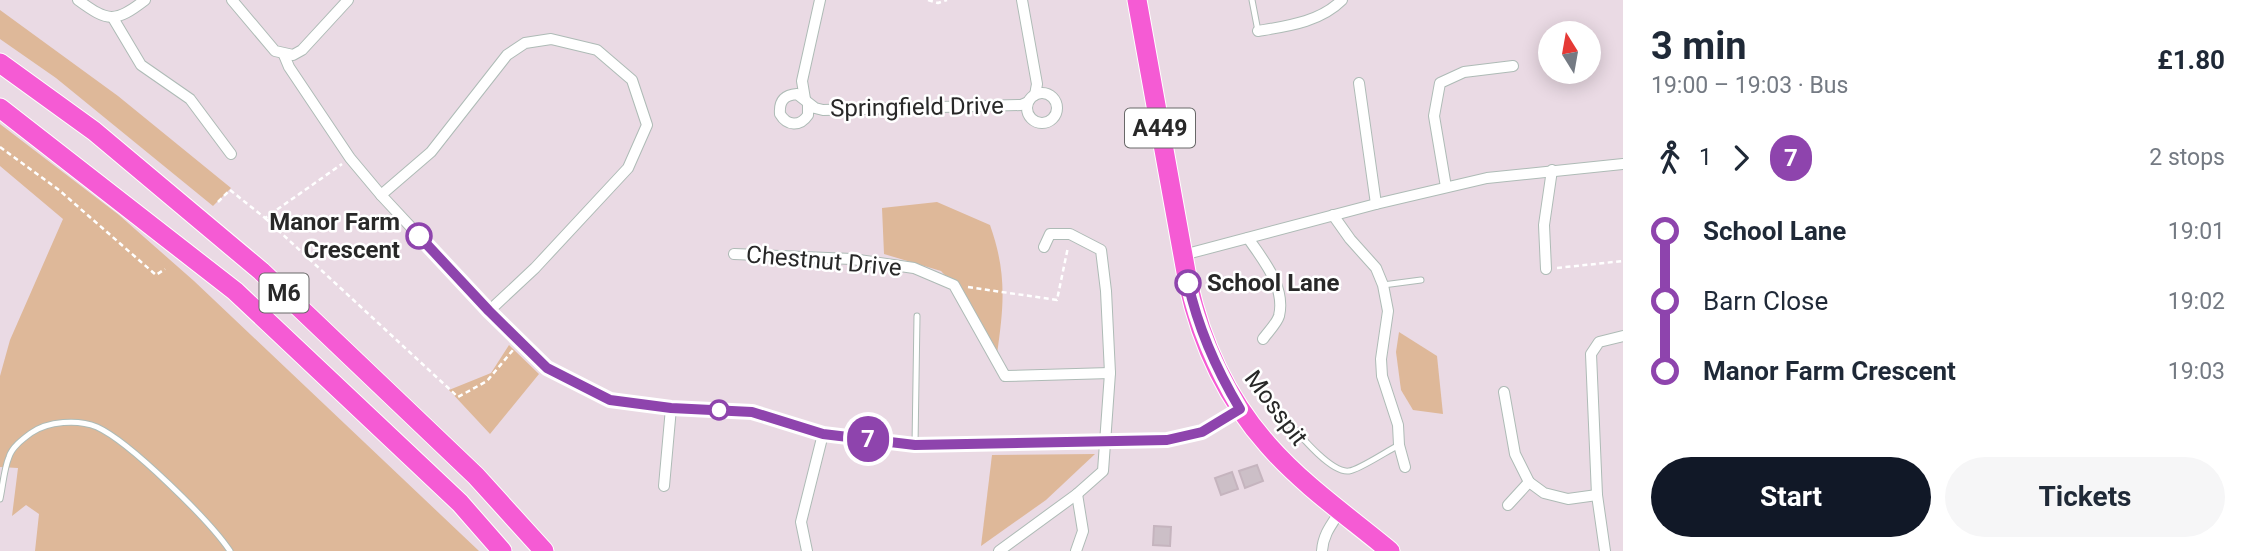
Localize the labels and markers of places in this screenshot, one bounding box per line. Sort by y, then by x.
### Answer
place label: Manor Farm Crescent [269,208,400,264]
marker: Manor Farm Crescent [406,223,432,249]
place label: School Lane [1207,269,1339,297]
marker: School Lane [1175,270,1201,296]
unlabelled marker [709,400,729,420]

